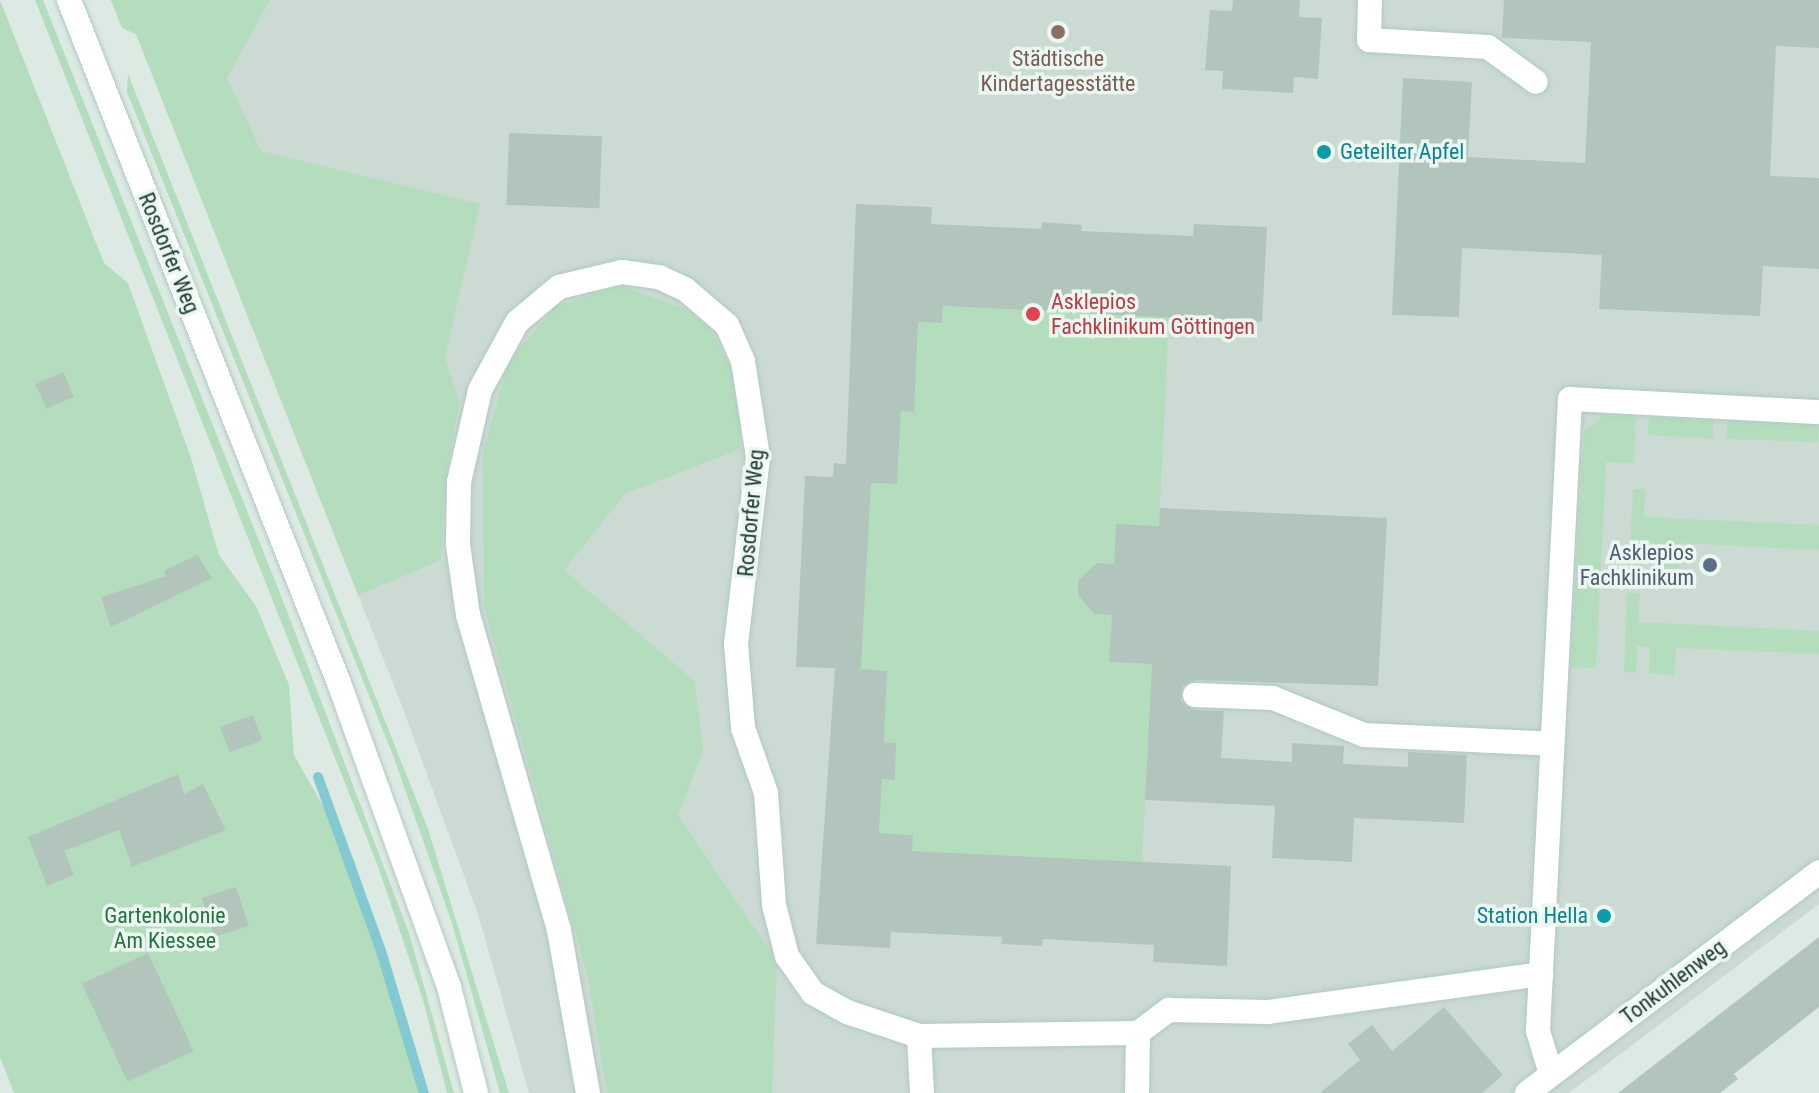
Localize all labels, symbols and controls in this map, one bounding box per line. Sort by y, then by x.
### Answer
marker: Städtische Kindertagesstätte [1049,23,1067,41]
place label: Städtische Kindertagesstätte [981,45,1135,96]
place label: Geteilter Apfel [1340,139,1464,165]
marker: Geteilter Apfel [1315,143,1333,161]
street label: Rosdorfer Weg [133,189,205,317]
place label: Asklepios Fachklinikum Göttingen [1051,288,1255,340]
marker: Asklepios Fachklinikum Göttingen [1022,303,1044,325]
street label: Rosdorfer Weg [732,448,770,578]
place label: Asklepios Fachklinikum [1580,539,1694,590]
marker: Asklepios Fachklinikum [1701,556,1719,574]
park label: Gartenkolonie Am Kiessee [104,902,226,954]
place label: Station Hella [1477,903,1588,929]
marker: Station Hella [1595,907,1613,925]
street label: Tonkuhlenweg [1615,934,1731,1030]

